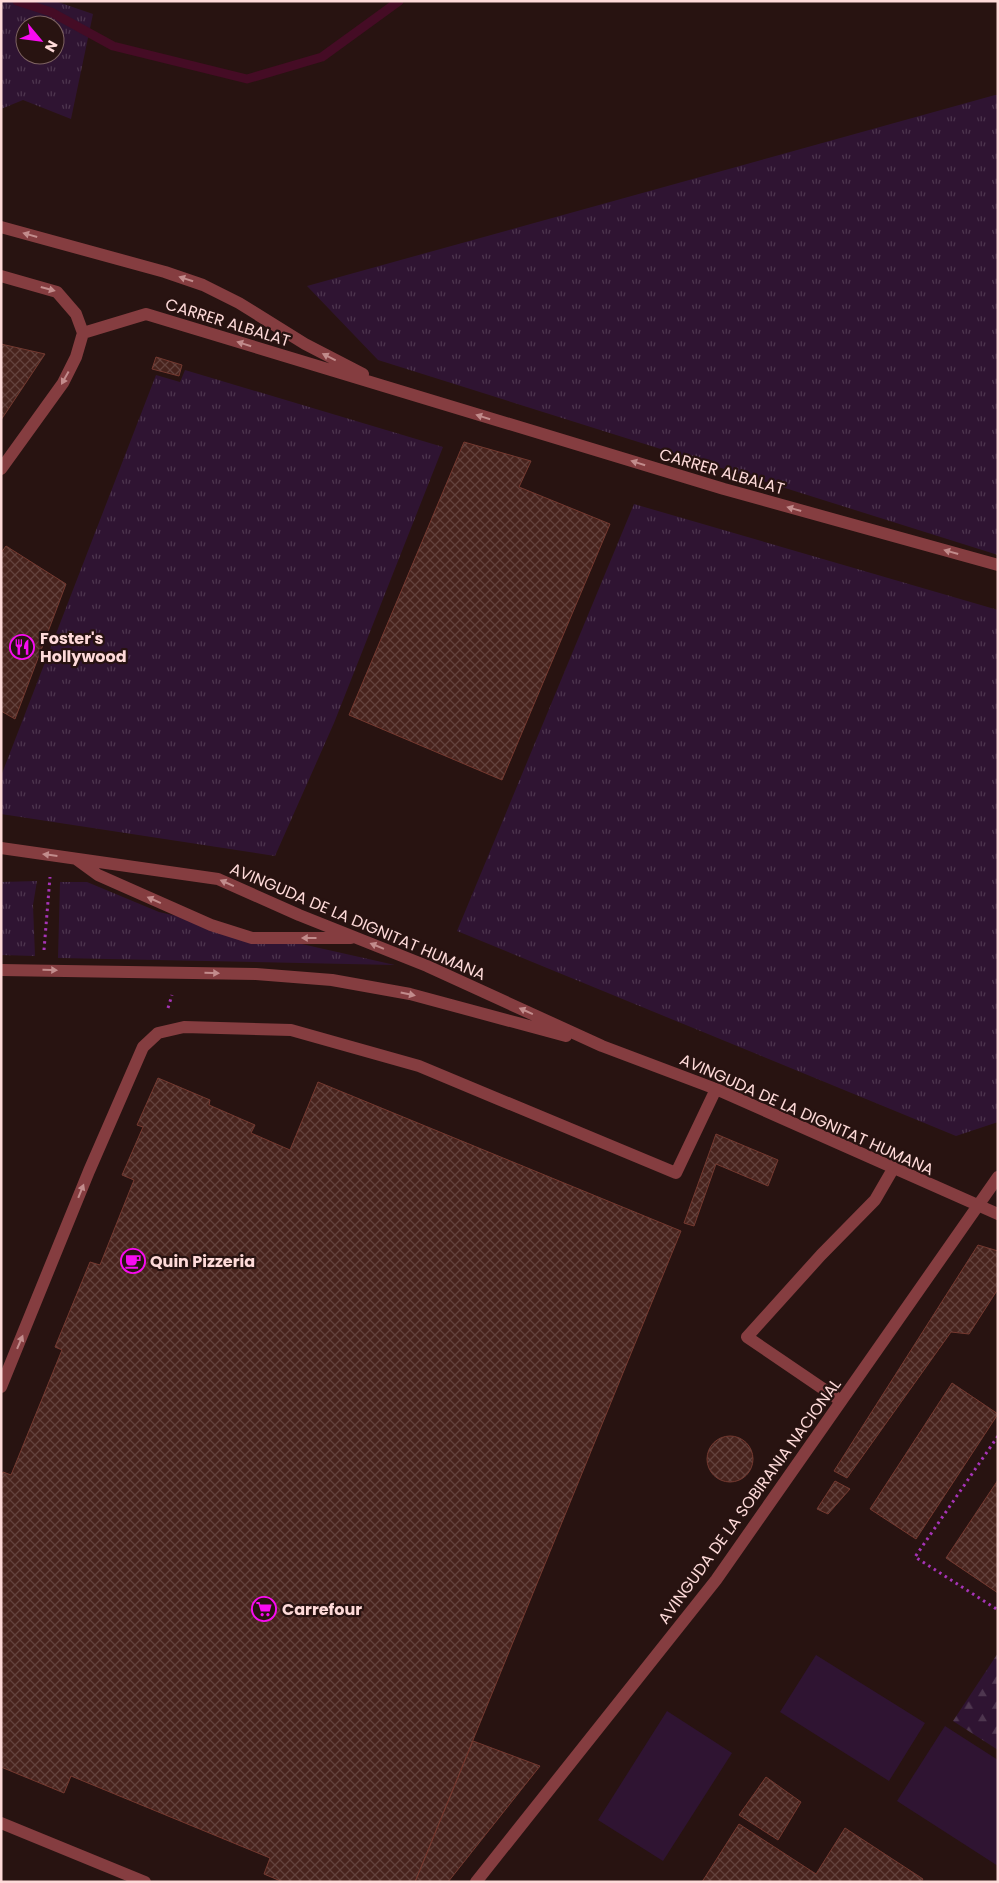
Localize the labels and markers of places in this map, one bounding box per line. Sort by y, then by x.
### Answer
place label: Foster's Hollywood [40,627,127,668]
restaurant icon: Foster's Hollywood [9,634,35,660]
cafe icon: Quin Pizzeria [120,1248,146,1274]
place label: Quin Pizzeria [150,1250,255,1273]
supermarket icon: Carrefour [251,1596,277,1622]
place label: Carrefour [282,1598,362,1621]

